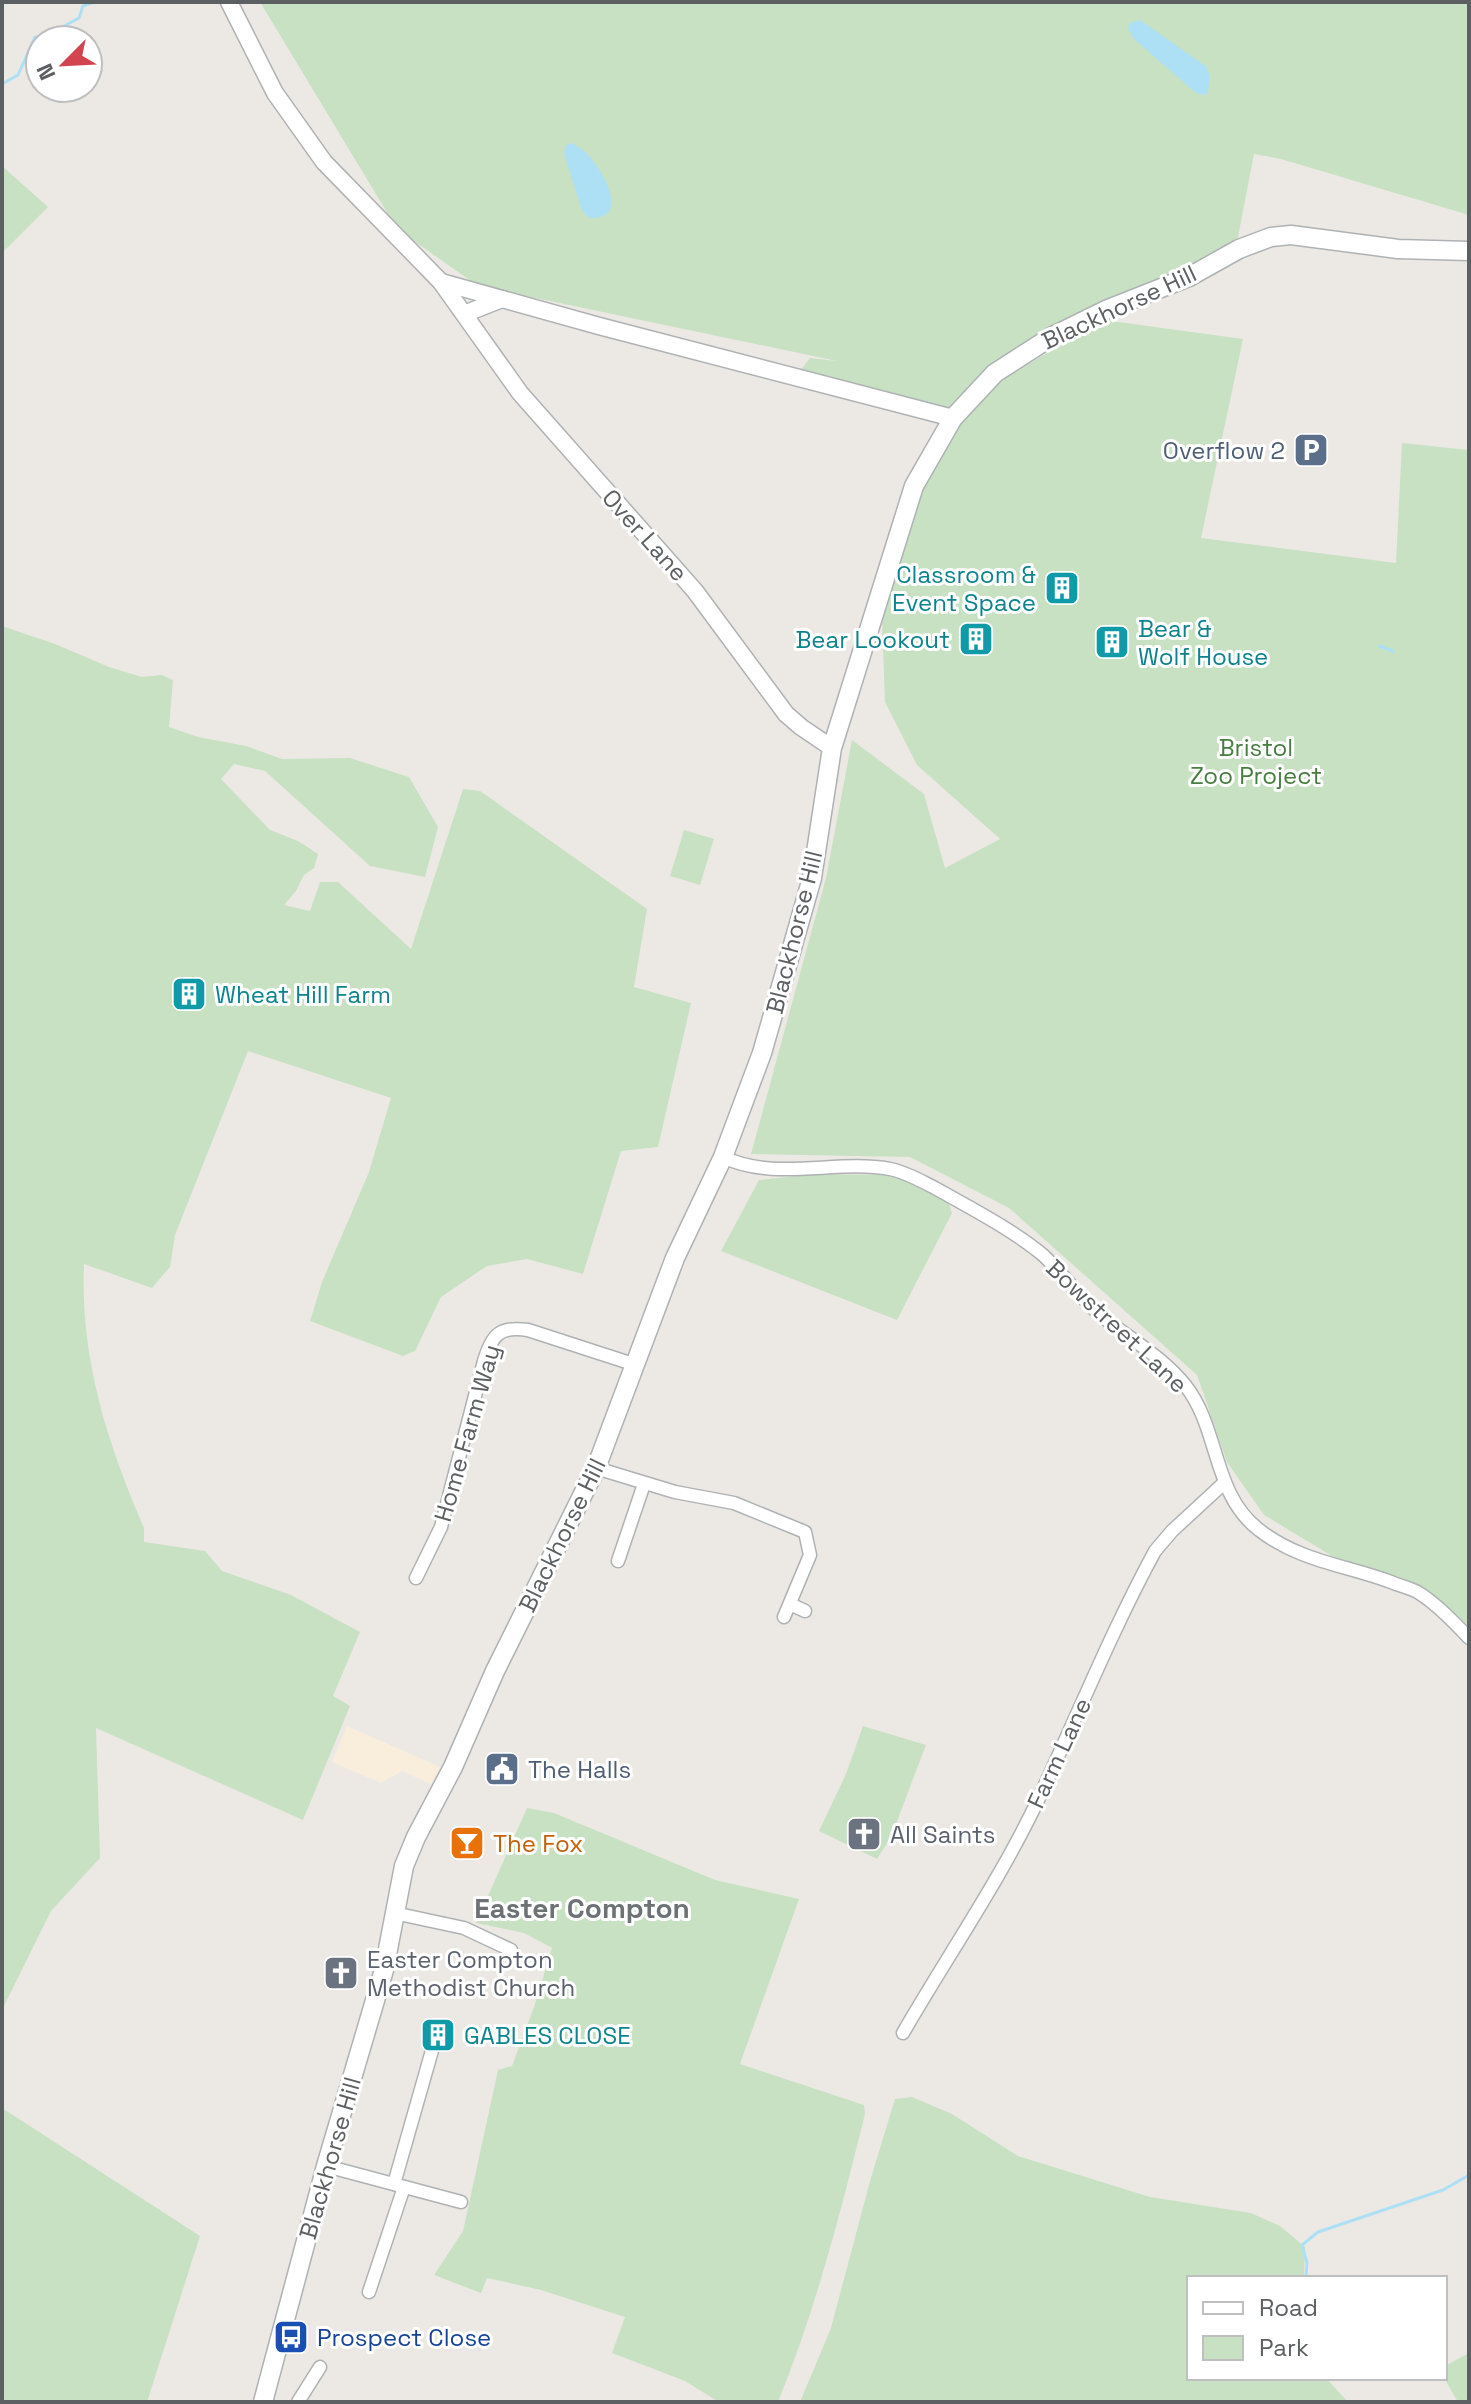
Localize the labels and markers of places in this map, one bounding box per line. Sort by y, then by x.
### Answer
parking icon: Overflow 2 [1292,431,1330,469]
place label: Overflow 2 [1163,435,1285,466]
place label: Classroom & Event Space [892,559,1036,618]
building icon: Classroom & Event Space [1043,569,1081,607]
place label: Bear & Wolf House [1138,613,1268,672]
building icon: Bear Lookout [957,620,995,658]
building icon: Bear & Wolf House [1093,623,1131,661]
place label: Bear Lookout [795,624,950,655]
building icon: Wheat Hill Farm [170,975,208,1013]
place label: Wheat Hill Farm [215,979,391,1010]
public building icon: The Halls [483,1750,521,1788]
place label: The Halls [528,1754,631,1785]
church icon: All Saints [845,1815,883,1853]
place label: All Saints [890,1819,996,1850]
bar icon: The Fox [448,1824,486,1862]
place label: The Fox [493,1828,583,1859]
place label: Easter Compton Methodist Church [367,1944,575,2003]
church icon: Easter Compton Methodist Church [322,1954,360,1992]
building icon: GABLES CLOSE [419,2016,457,2054]
place label: GABLES CLOSE [464,2020,631,2051]
bus stop icon: Prospect Close [272,2318,310,2356]
place label: Prospect Close [317,2322,491,2353]

